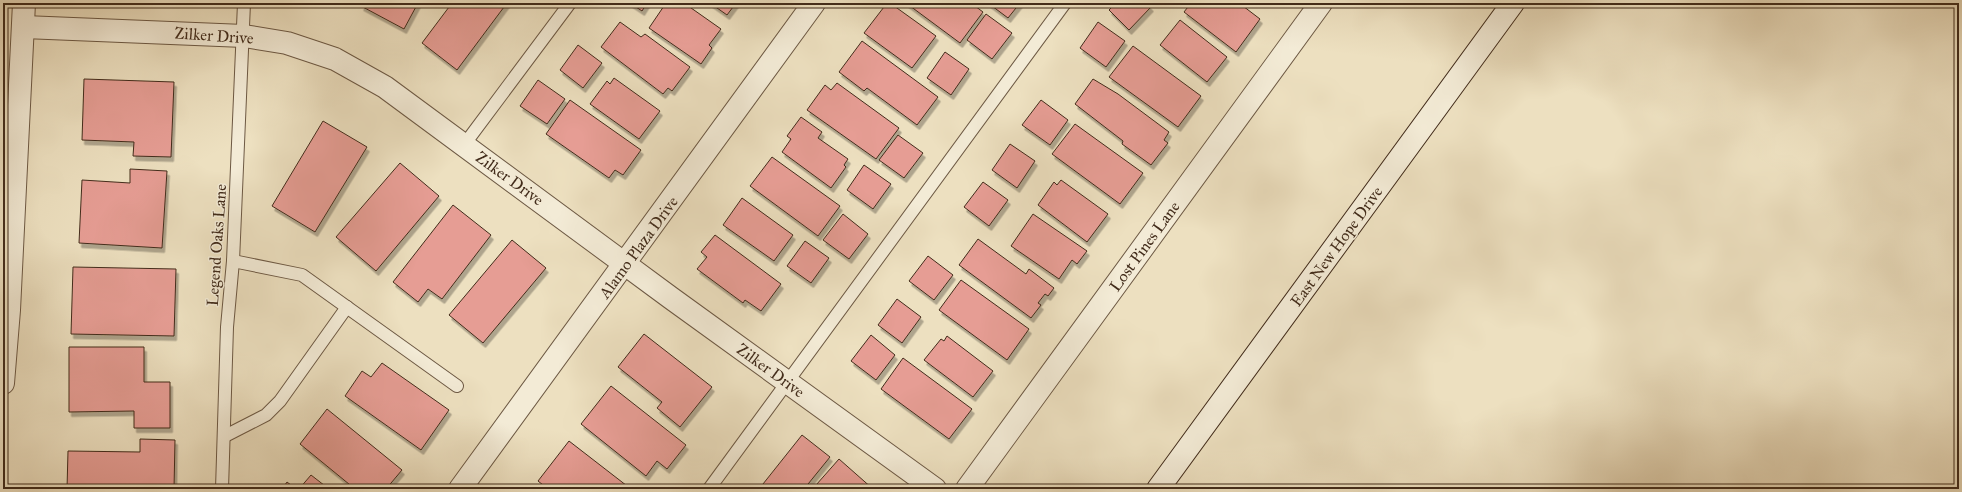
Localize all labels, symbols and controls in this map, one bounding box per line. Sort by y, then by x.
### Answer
street label: Zilker Drive [174,23,254,48]
street label: Zilker Drive [472,147,548,210]
street label: East New Hope Drive [1286,182,1387,310]
street label: Legend Oaks Lane [203,183,231,307]
street label: Alamo Plaza Drive [594,192,682,303]
street label: Lost Pines Lane [1105,197,1184,295]
street label: Zilker Drive [733,339,809,402]

